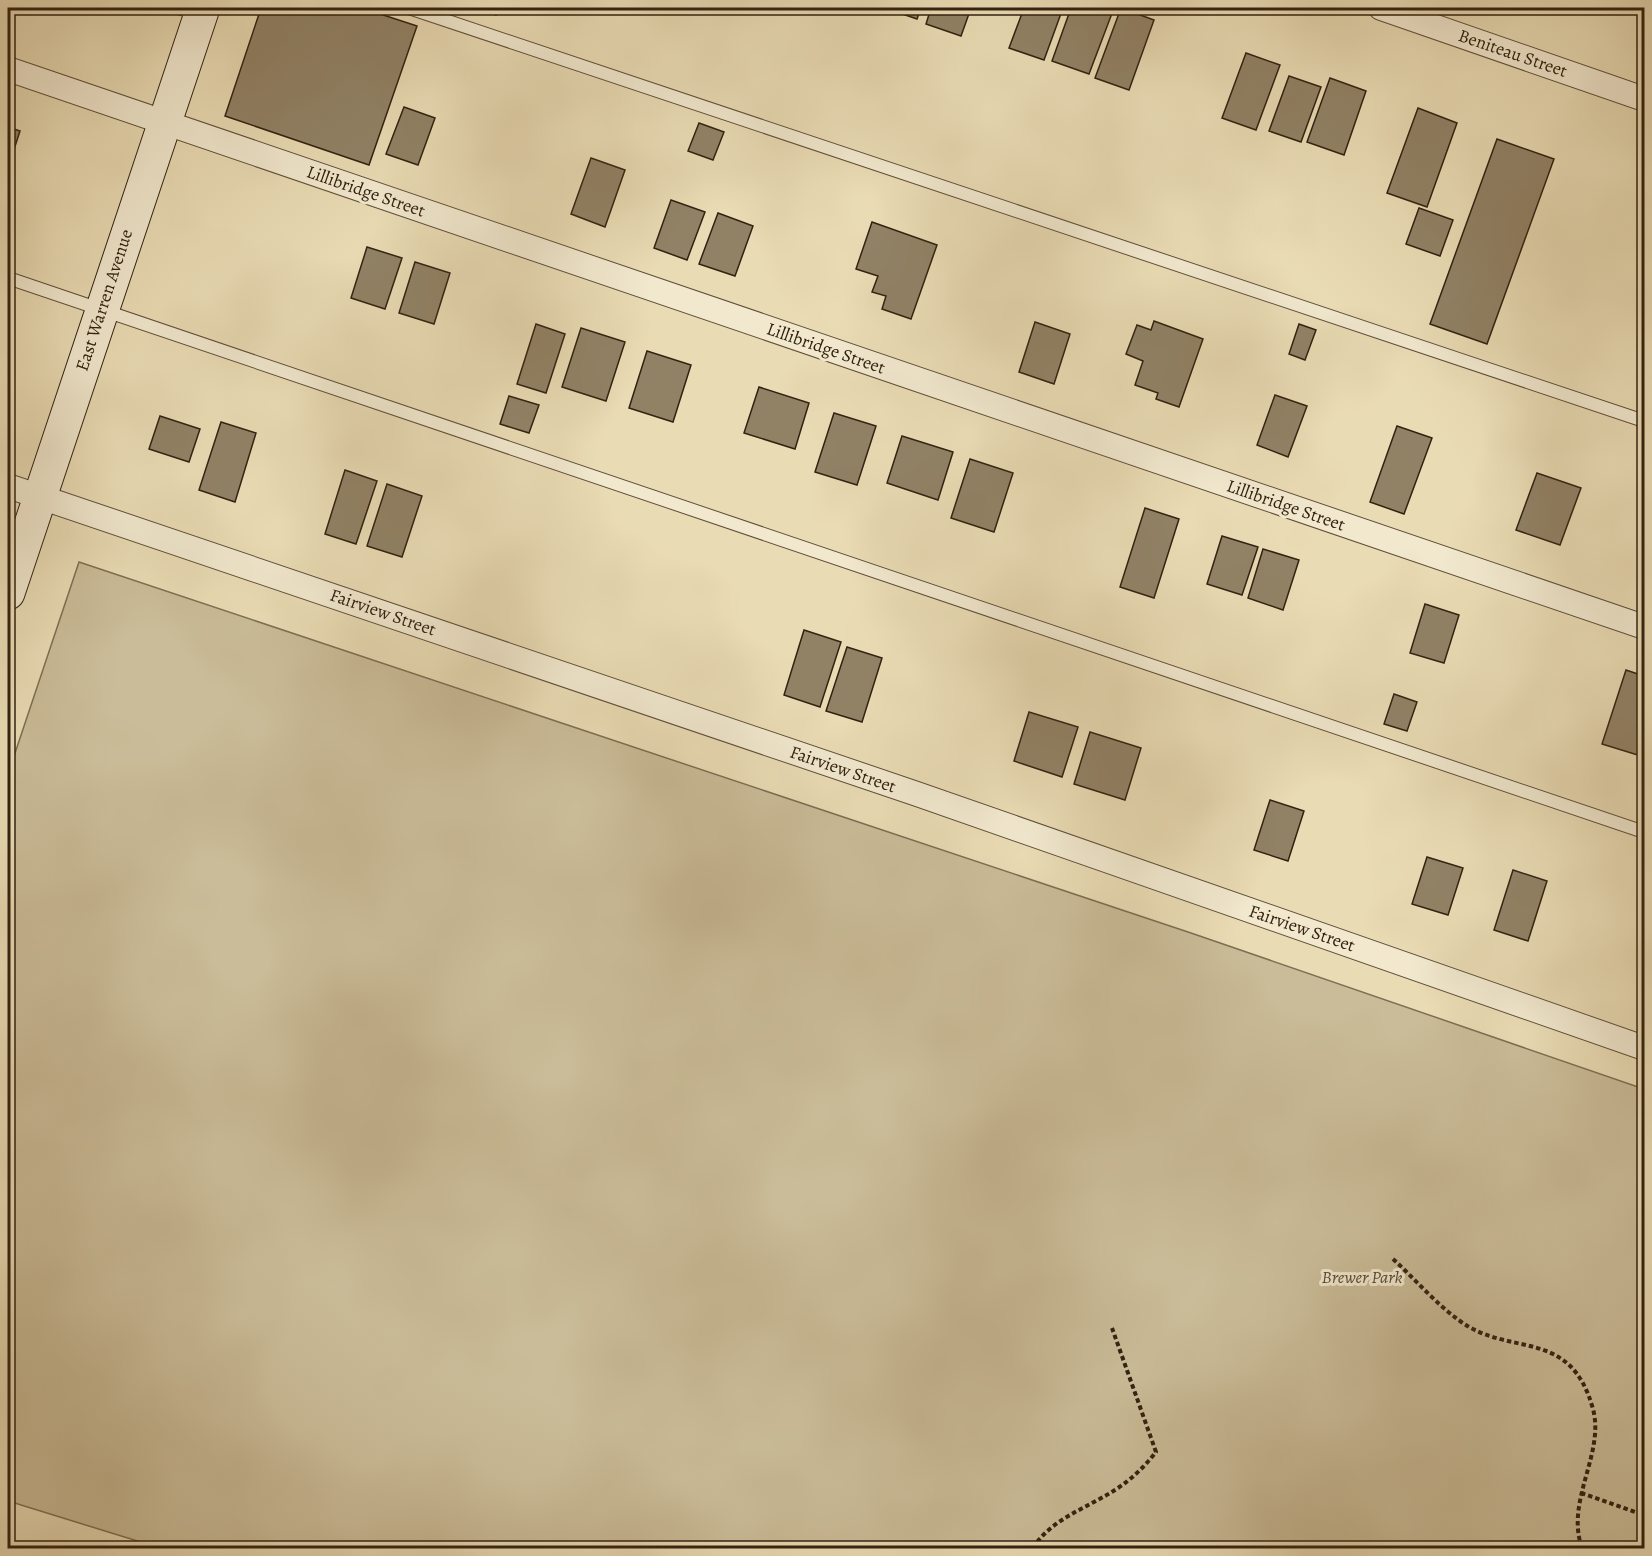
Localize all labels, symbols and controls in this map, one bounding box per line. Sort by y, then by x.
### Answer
street label: Beniteau Street [1455,23,1571,83]
street label: Lillibridge Street [304,160,428,223]
street label: East Warren Avenue [70,226,138,374]
street label: Lillibridge Street [764,317,888,380]
street label: Lillibridge Street [1224,474,1348,537]
street label: Fairview Street [327,583,439,641]
street label: Fairview Street [787,740,899,798]
street label: Fairview Street [1246,899,1358,957]
park label: Brewer Park [1322,1265,1402,1289]

